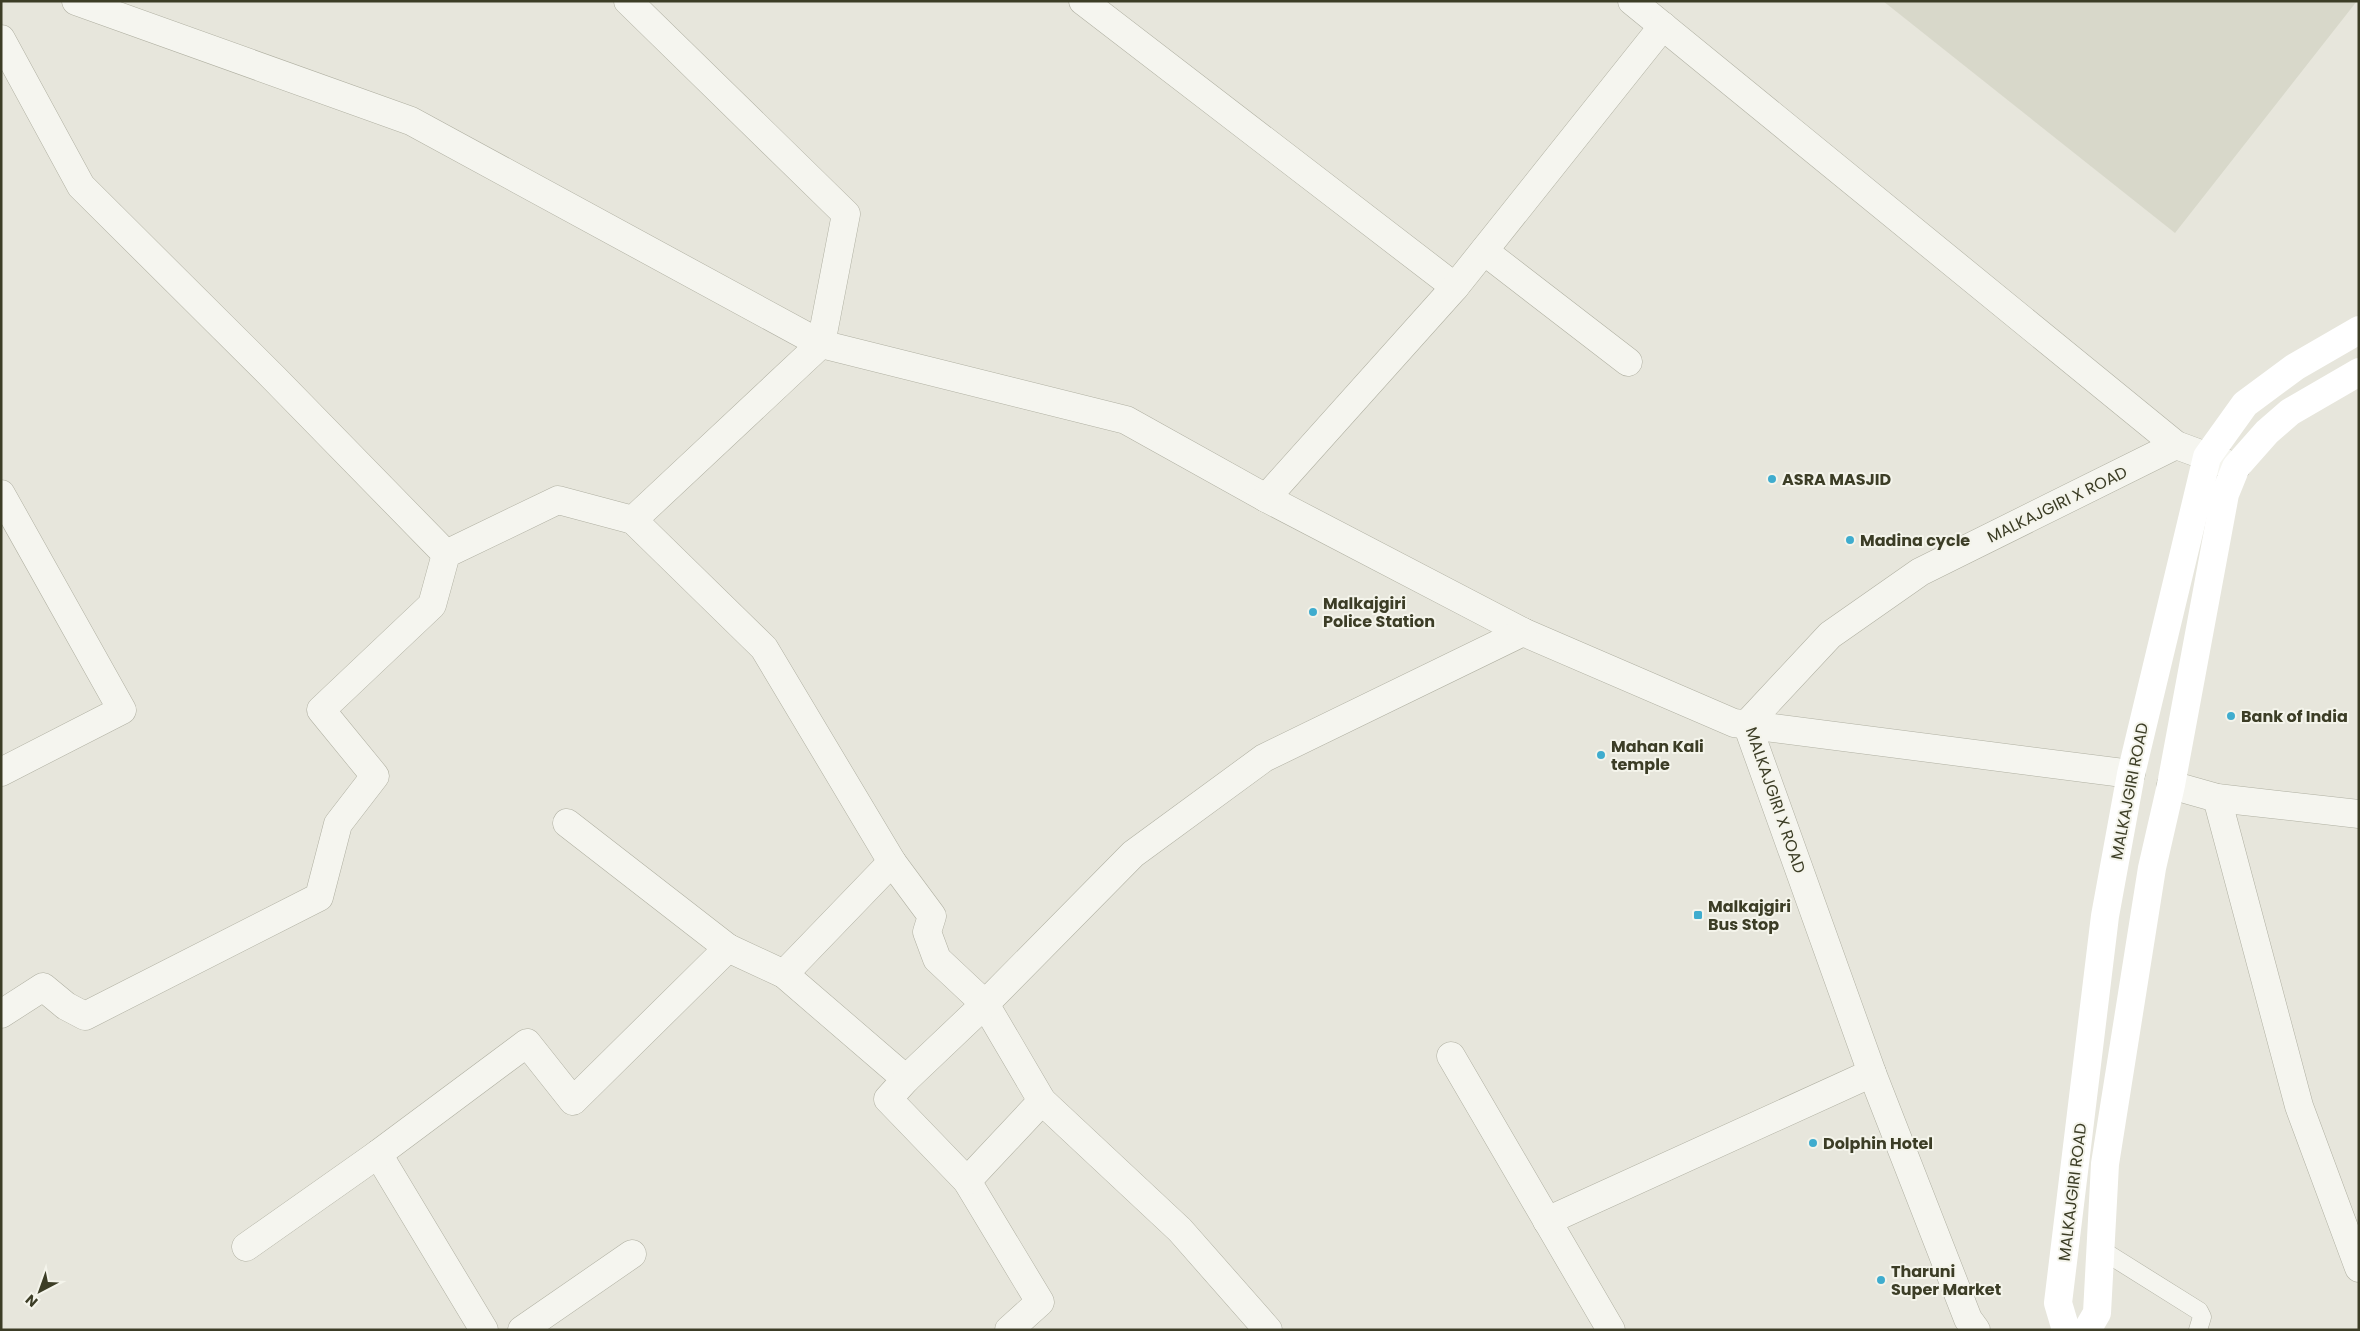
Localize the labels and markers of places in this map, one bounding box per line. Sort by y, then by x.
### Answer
place label: ASRA MASJID [1782,468,1892,491]
marker: ASRA MASJID [1766,473,1778,485]
place label: Madina cycle [1860,529,1970,552]
marker: Madina cycle [1844,534,1856,546]
place label: Malkajgiri Police Station [1323,592,1435,633]
marker: Malkajgiri Police Station [1307,606,1319,618]
place label: Bank of India [2241,705,2348,728]
marker: Bank of India [2225,710,2237,722]
place label: Mahan Kali temple [1611,735,1704,776]
marker: Mahan Kali temple [1595,749,1607,761]
place label: Malkajgiri Bus Stop [1708,895,1791,936]
marker: Malkajgiri Bus Stop [1692,909,1704,921]
place label: Dolphin Hotel [1823,1132,1933,1155]
marker: Dolphin Hotel [1807,1137,1819,1149]
place label: Tharuni Super Market [1891,1260,2001,1301]
marker: Tharuni Super Market [1875,1274,1887,1286]

